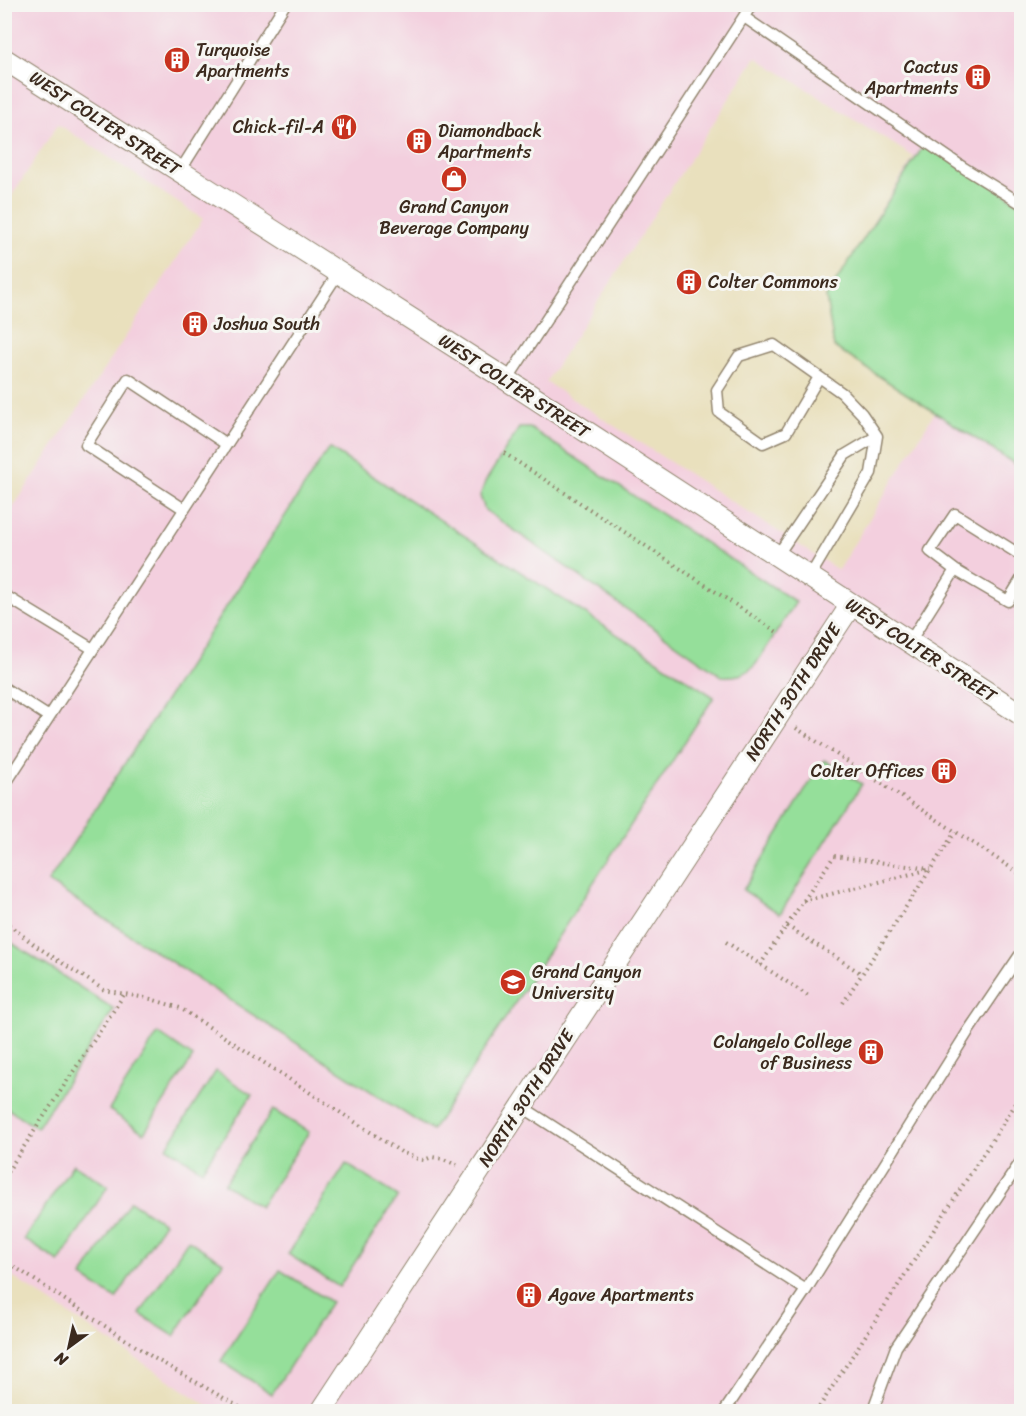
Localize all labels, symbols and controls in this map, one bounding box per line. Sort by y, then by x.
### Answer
place label: Turquoise Apartments [195,34,290,87]
building icon: Turquoise Apartments [162,45,192,75]
place label: Cactus Apartments [864,51,959,104]
street label: WEST COLTER STREET [23,62,188,185]
building icon: Cactus Apartments [963,62,993,92]
place label: Chick-fil-A [233,111,324,143]
restaurant icon: Chick-fil-A [329,112,359,142]
place label: Diamondback Apartments [437,115,542,168]
building icon: Diamondback Apartments [404,126,434,156]
shop icon: Grand Canyon Beverage Company [439,164,469,194]
place label: Grand Canyon Beverage Company [379,191,529,244]
place label: Colter Commons [708,266,838,298]
building icon: Colter Commons [674,267,704,297]
place label: Joshua South [213,308,320,340]
building icon: Joshua South [180,309,210,339]
street label: WEST COLTER STREET [432,325,597,448]
street label: WEST COLTER STREET [839,589,1004,712]
street label: NORTH 30TH DRIVE [736,616,850,767]
place label: Colter Offices [811,755,925,787]
building icon: Colter Offices [929,756,959,786]
place label: Grand Canyon University [532,956,642,1009]
school or university icon: Grand Canyon University [498,967,528,997]
street label: NORTH 30TH DRIVE [469,1022,583,1173]
place label: Colangelo College of Business [713,1026,853,1079]
building icon: Colangelo College of Business [856,1037,886,1067]
place label: Agave Apartments [547,1279,694,1311]
building icon: Agave Apartments [514,1280,544,1310]
north arrow [39,1317,99,1377]
text: N [48,1343,74,1375]

